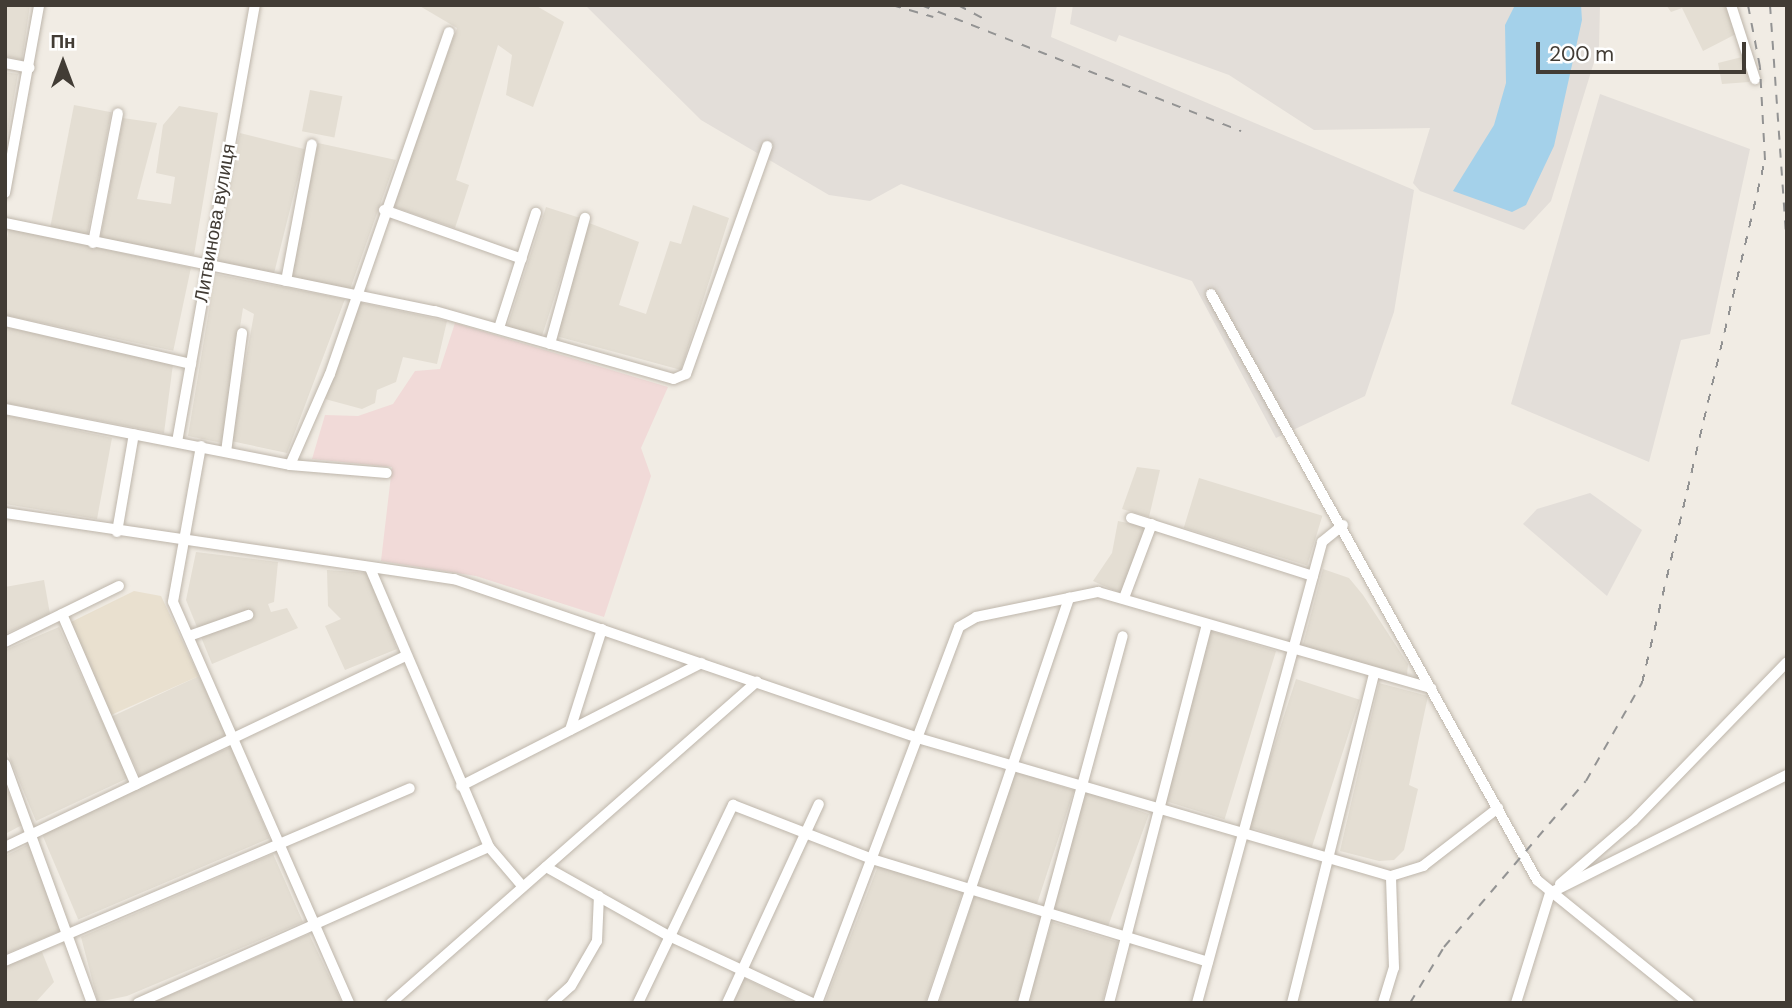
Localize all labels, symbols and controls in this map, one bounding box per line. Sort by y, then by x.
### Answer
north arrow [28,28,98,98]
scale bar [1540,28,1750,72]
text: Пн [50,29,76,54]
text: 200 m [1549,40,1614,68]
street label: Литвинова вулиця [190,142,240,304]

